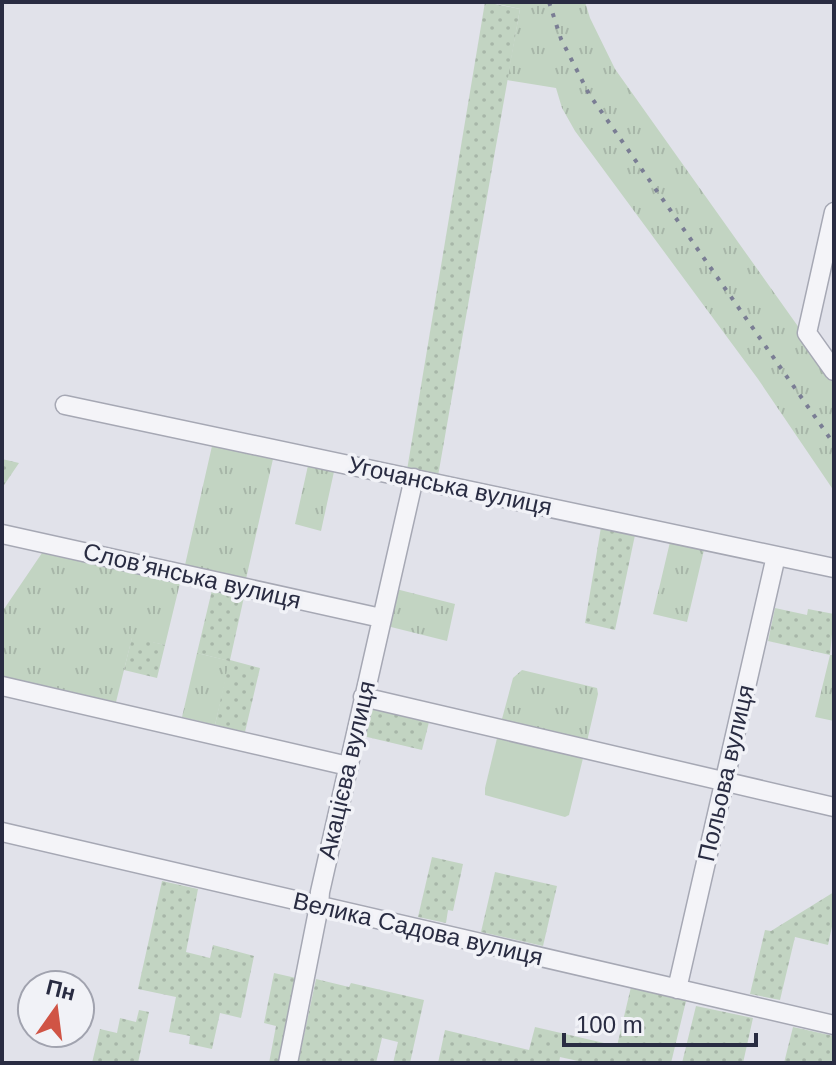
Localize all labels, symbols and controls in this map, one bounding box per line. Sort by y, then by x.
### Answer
street label: Угочанська вулиця [346,451,555,520]
street label: Словʼянська вулиця [81,537,304,614]
street label: Акацієва вулиця [313,678,380,862]
street label: Польова вулиця [692,682,759,864]
street label: Велика Садова вулиця [291,887,546,970]
north arrow [16,969,96,1049]
text: Пн [44,974,78,1006]
scale bar [564,997,756,1047]
text: 100 m [576,1011,643,1038]

